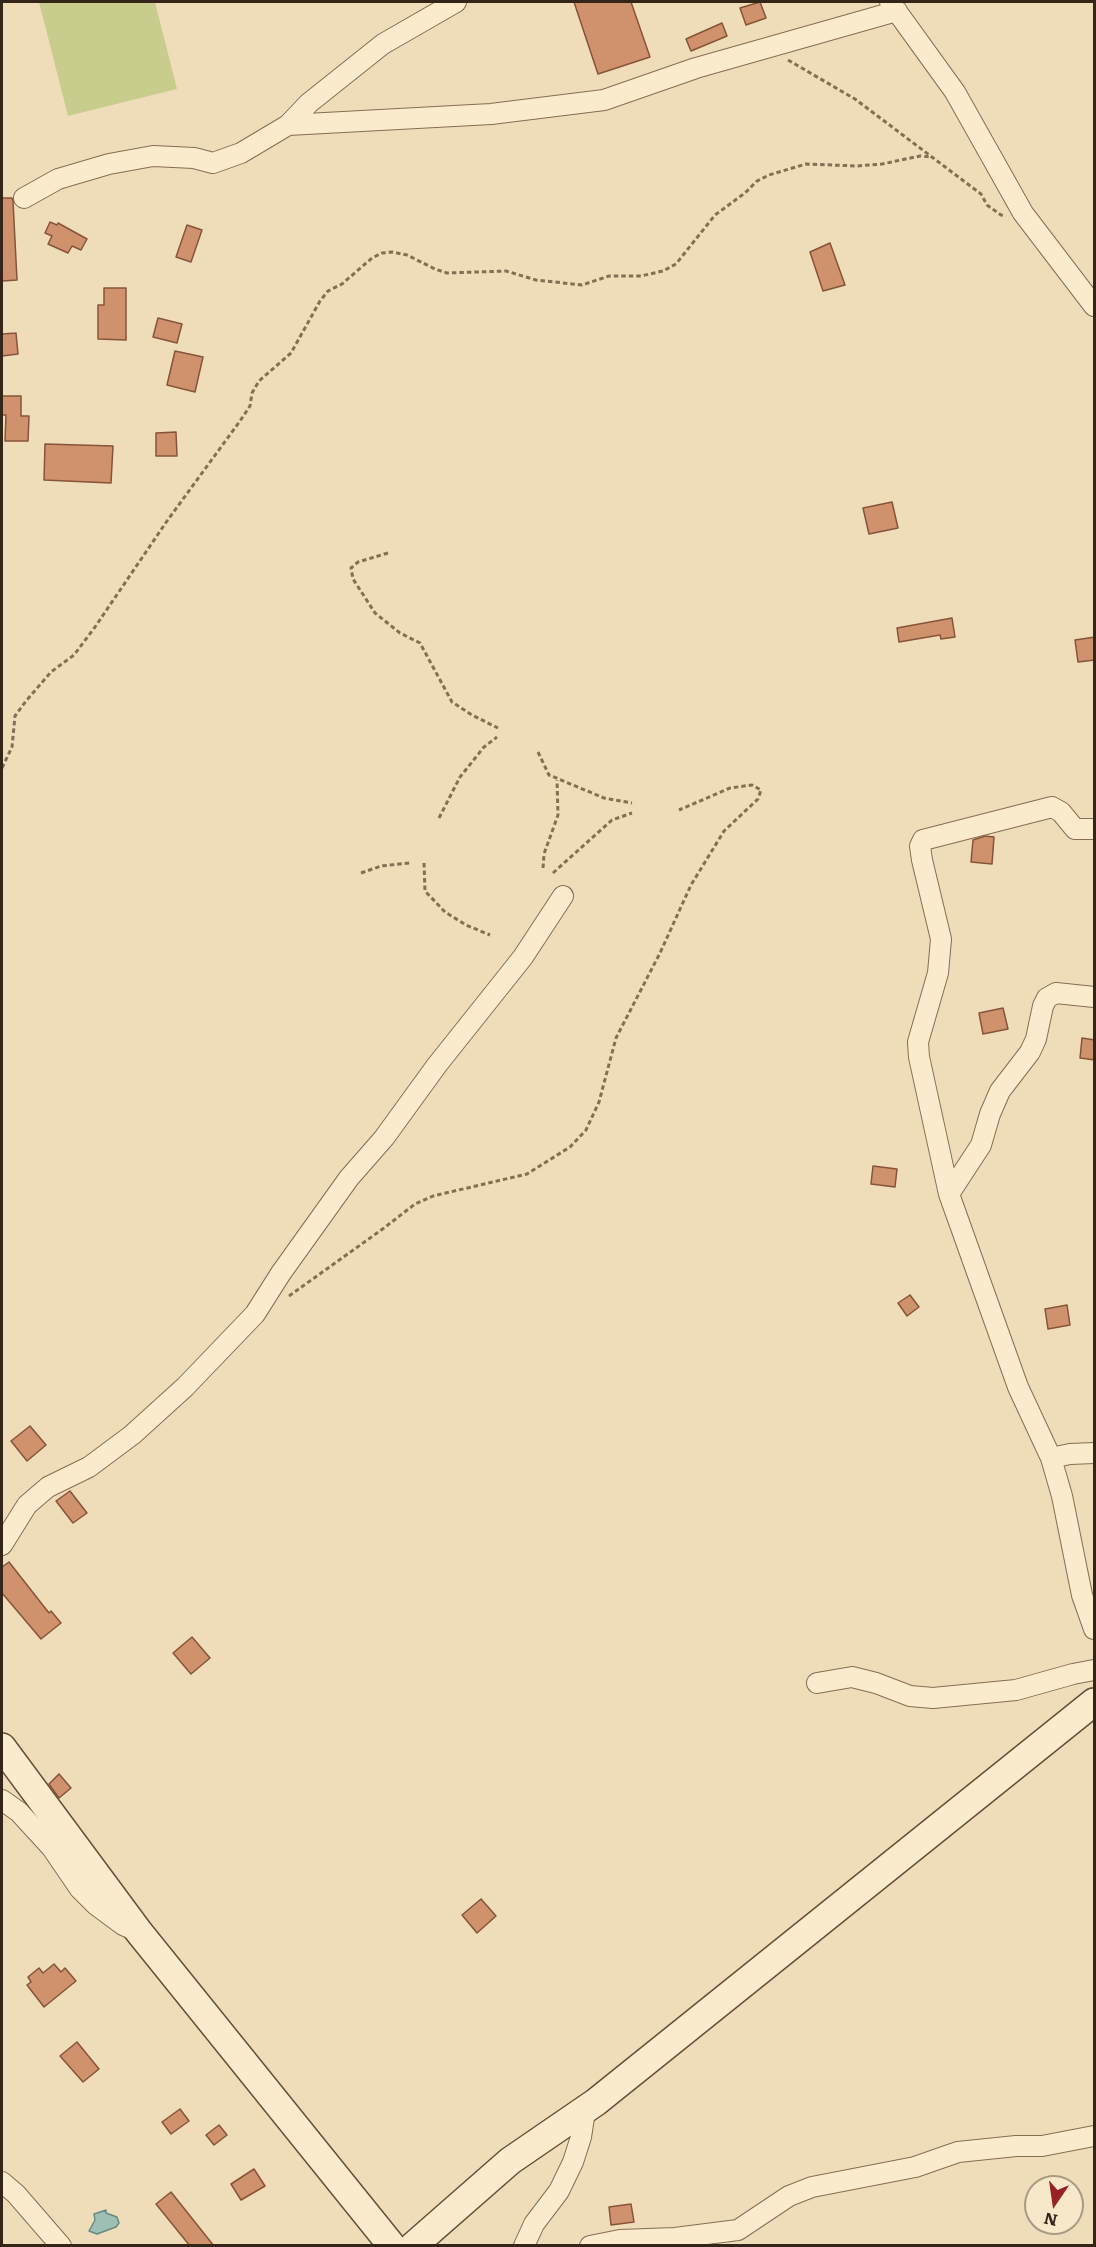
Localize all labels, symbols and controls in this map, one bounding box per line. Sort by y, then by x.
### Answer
north arrow [1024,2175,1084,2235]
text: N [1041,2207,1060,2234]

